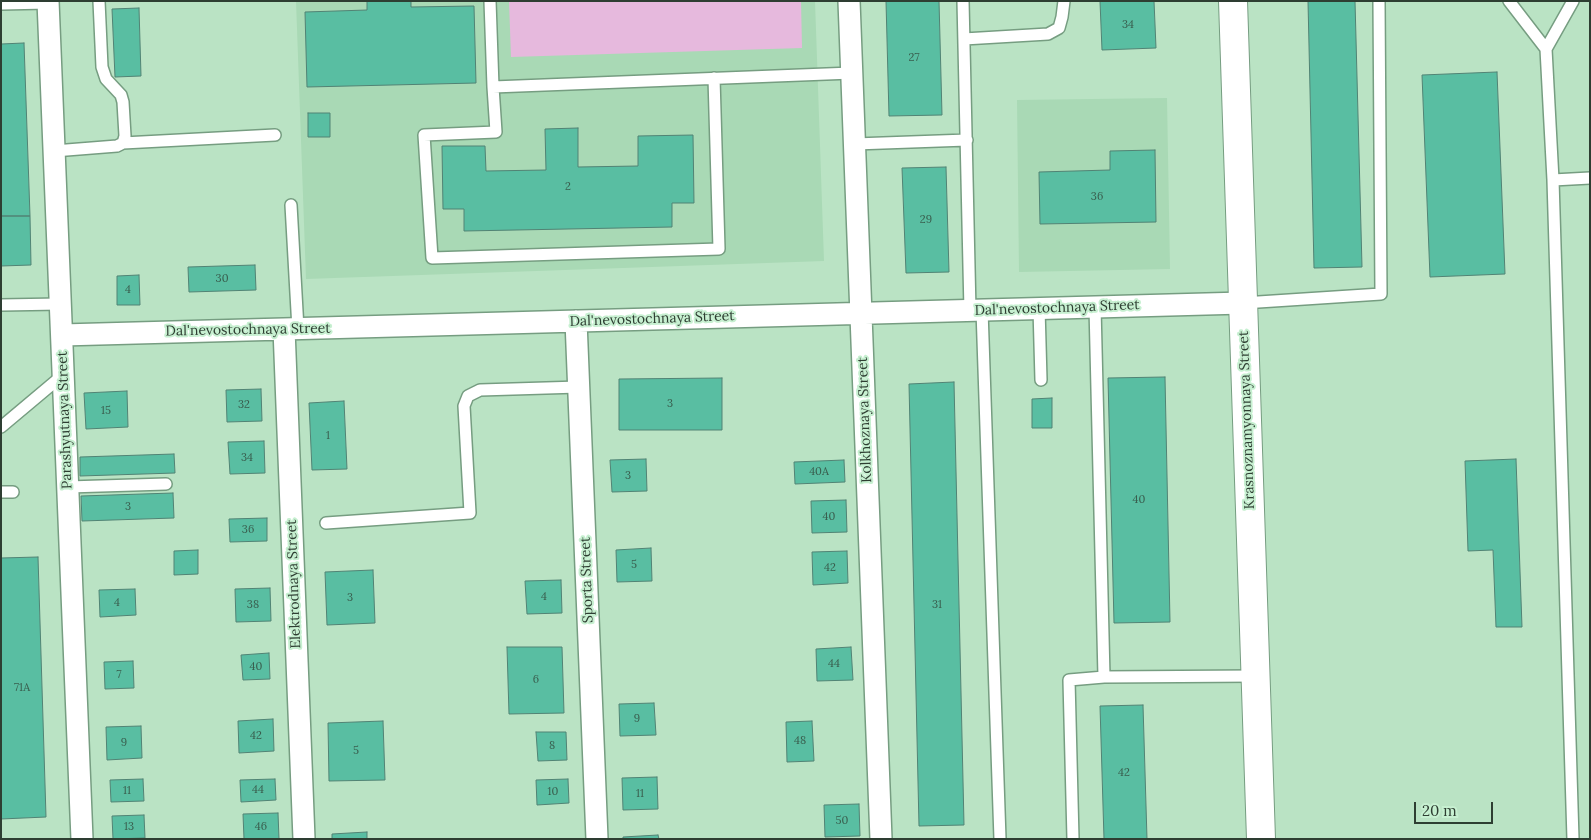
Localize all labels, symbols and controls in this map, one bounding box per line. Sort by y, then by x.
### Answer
house number: 34 [1122,18,1134,32]
house number: 27 [909,51,919,65]
house number: 2 [565,180,571,194]
house number: 36 [1091,190,1103,204]
house number: 29 [920,213,932,227]
house number: 30 [216,272,228,286]
house number: 4 [125,283,131,297]
street label: Dal'nevostochnaya Street [974,297,1140,319]
street label: Dal'nevostochnaya Street [569,308,735,330]
street label: Dal'nevostochnaya Street [165,320,331,340]
street label: Krasnoznamyonnaya Street [1235,330,1259,510]
street label: Parashyutnaya Street [54,351,76,489]
street label: Kolkhoznaya Street [854,357,876,483]
house number: 3 [667,397,673,411]
house number: 32 [238,398,250,412]
house number: 15 [101,404,111,418]
house number: 1 [326,429,330,443]
house number: 34 [241,451,253,465]
house number: 40А [809,465,829,479]
house number: 3 [625,469,631,483]
house number: 40 [1133,493,1145,507]
house number: 3 [125,500,131,514]
house number: 40 [823,510,835,524]
street label: Elektrodnaya Street [283,519,305,649]
house number: 36 [242,523,254,537]
street label: Sporta Street [577,536,597,624]
house number: 5 [631,558,637,572]
house number: 42 [824,561,836,575]
house number: 4 [541,590,547,604]
house number: 3 [347,591,353,605]
house number: 4 [114,596,120,610]
house number: 38 [247,598,259,612]
house number: 31 [932,598,942,612]
house number: 44 [828,657,840,671]
house number: 40 [250,660,262,674]
house number: 7 [116,668,122,682]
house number: 6 [533,673,539,687]
house number: 71А [14,681,30,695]
house number: 9 [634,712,640,726]
house number: 42 [250,729,262,743]
house number: 48 [794,734,806,748]
house number: 9 [121,736,127,750]
house number: 8 [549,739,555,753]
house number: 5 [353,744,359,758]
house number: 42 [1118,766,1130,780]
house number: 44 [252,783,264,797]
house number: 11 [123,784,131,798]
house number: 10 [548,785,558,799]
house number: 11 [636,787,644,801]
scale bar [1416,792,1495,824]
text: 20 m [1422,801,1457,820]
house number: 50 [836,814,848,828]
house number: 13 [124,820,134,834]
house number: 46 [255,820,267,834]

